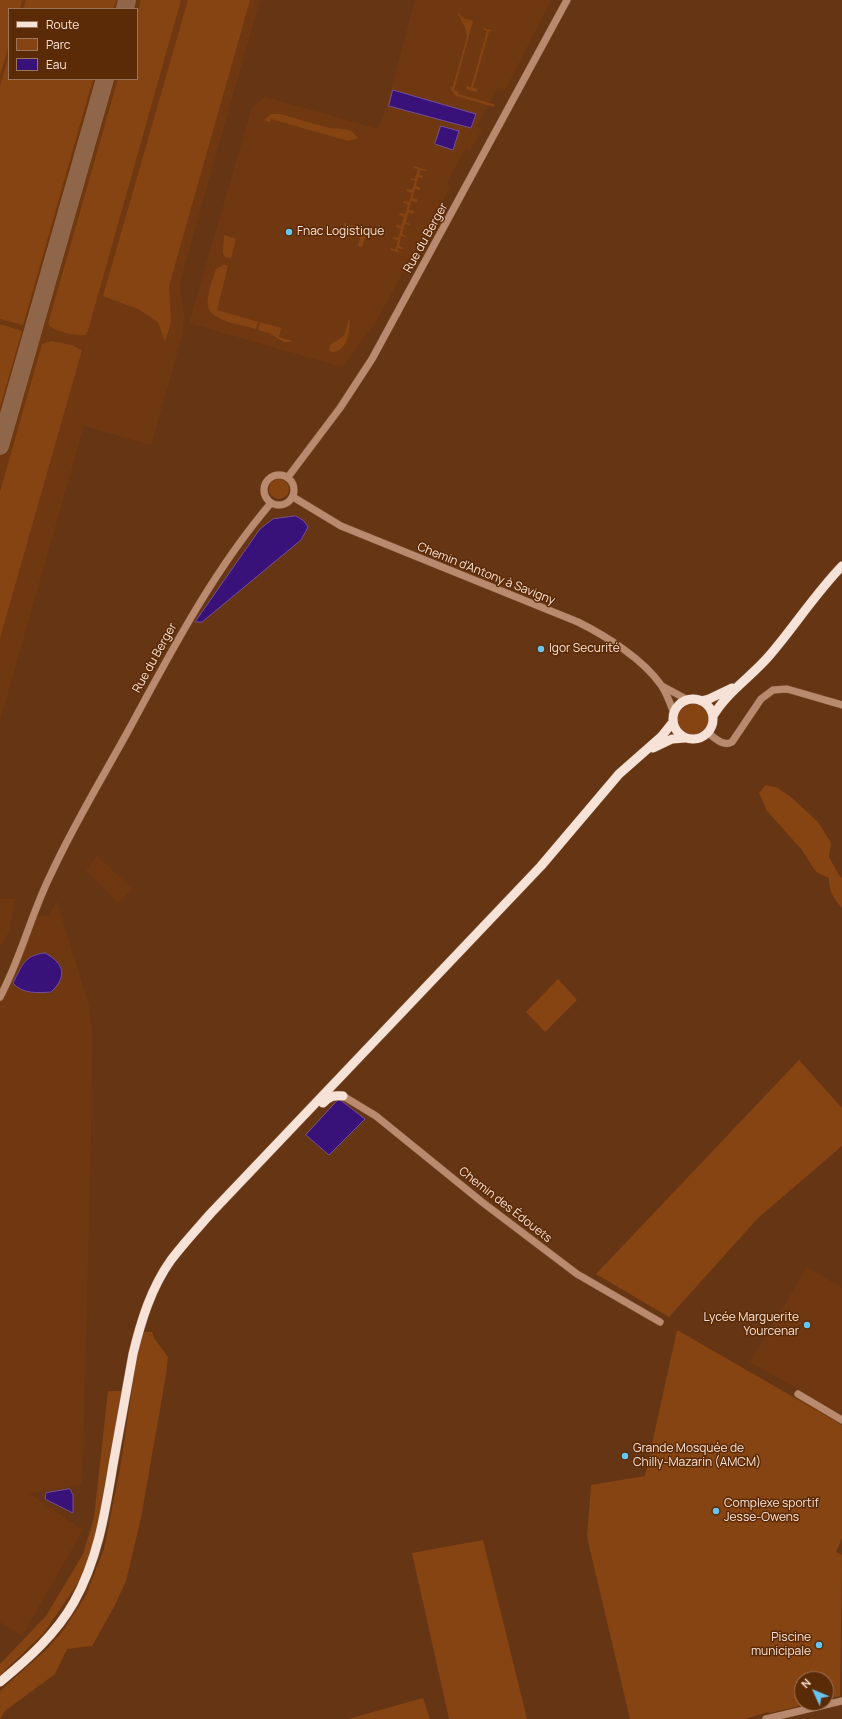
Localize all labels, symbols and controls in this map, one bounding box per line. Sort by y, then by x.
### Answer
legend [8,8,138,80]
text: Route [46,16,79,33]
text: Parc [46,36,70,53]
text: Eau [46,56,67,73]
street label: Rue du Berger [401,201,451,275]
place label: Fnac Logistique [297,225,384,239]
marker: Fnac Logistique [284,227,294,237]
street label: Chemin d'Antony à Savigny [415,540,557,608]
street label: Rue du Berger [130,621,180,695]
place label: Igor Securité [549,642,620,656]
marker: Igor Securité [536,644,546,654]
street label: Chemin des Édouets [456,1164,554,1246]
place label: Lycée Marguerite Yourcenar [704,1311,799,1339]
marker: Lycée Marguerite Yourcenar [802,1320,812,1330]
place label: Grande Mosquée de Chilly-Mazarin (AMCM) [633,1442,761,1470]
marker: Grande Mosquée de Chilly-Mazarin (AMCM) [620,1451,630,1461]
place label: Complexe sportif Jesse-Owens [724,1497,819,1525]
marker: Complexe sportif Jesse-Owens [711,1506,721,1516]
place label: Piscine municipale [751,1631,811,1659]
marker: Piscine municipale [814,1640,824,1650]
north arrow [794,1671,834,1711]
text: N [798,1675,814,1691]

